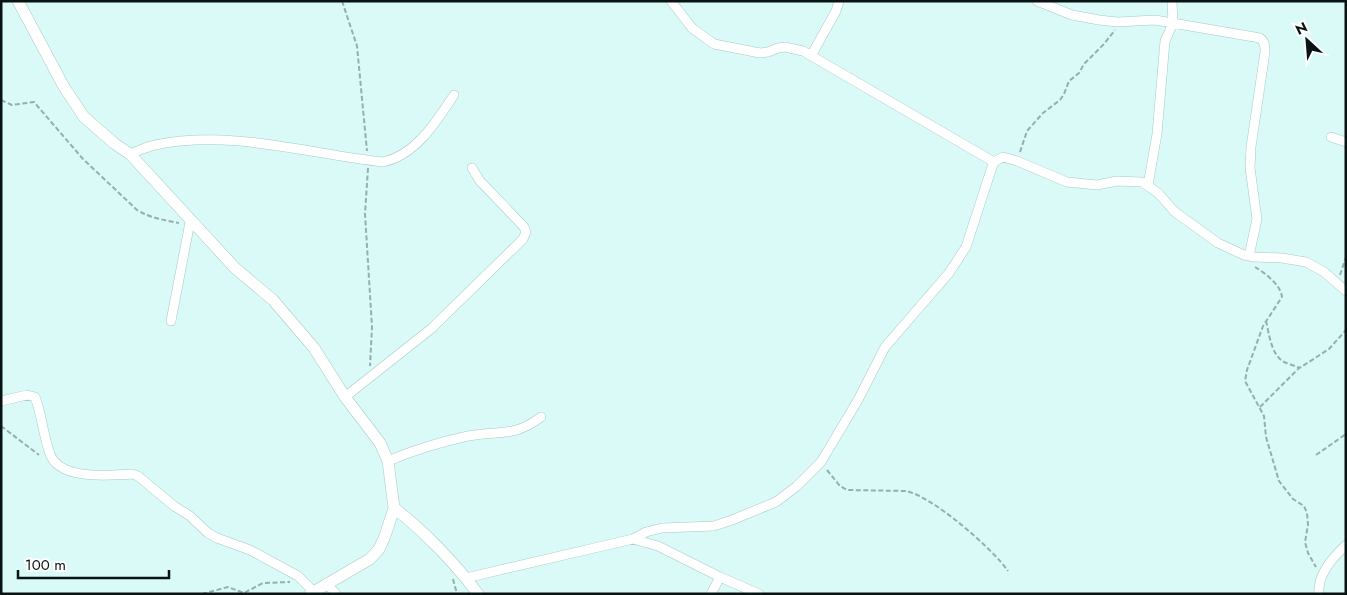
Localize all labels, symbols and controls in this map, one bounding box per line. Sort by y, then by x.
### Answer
north arrow [1282,15,1332,65]
text: N [1292,17,1311,40]
scale bar [18,548,169,580]
text: 100 m [25,554,66,576]

